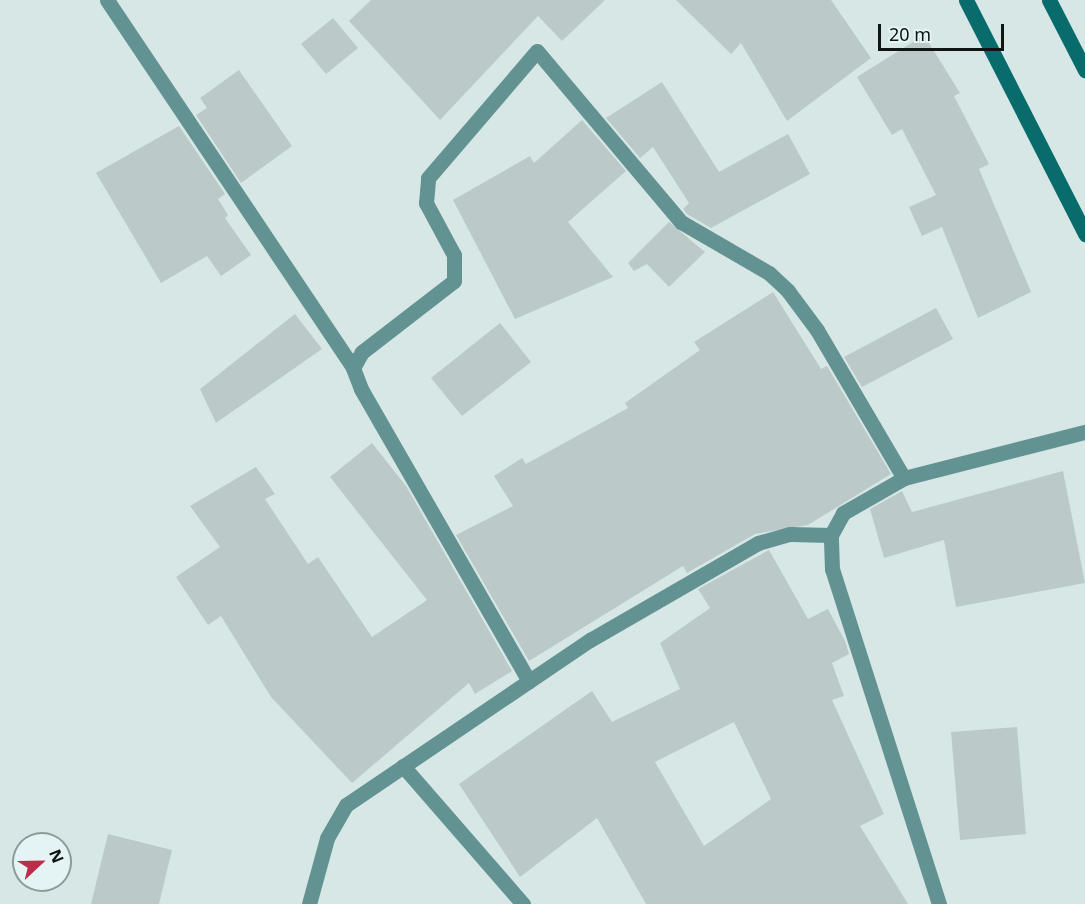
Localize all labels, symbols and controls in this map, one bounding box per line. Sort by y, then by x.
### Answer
scale bar [881,12,1007,50]
text: 20 m [889,22,931,46]
north arrow [12,832,72,892]
text: N [44,846,69,866]

